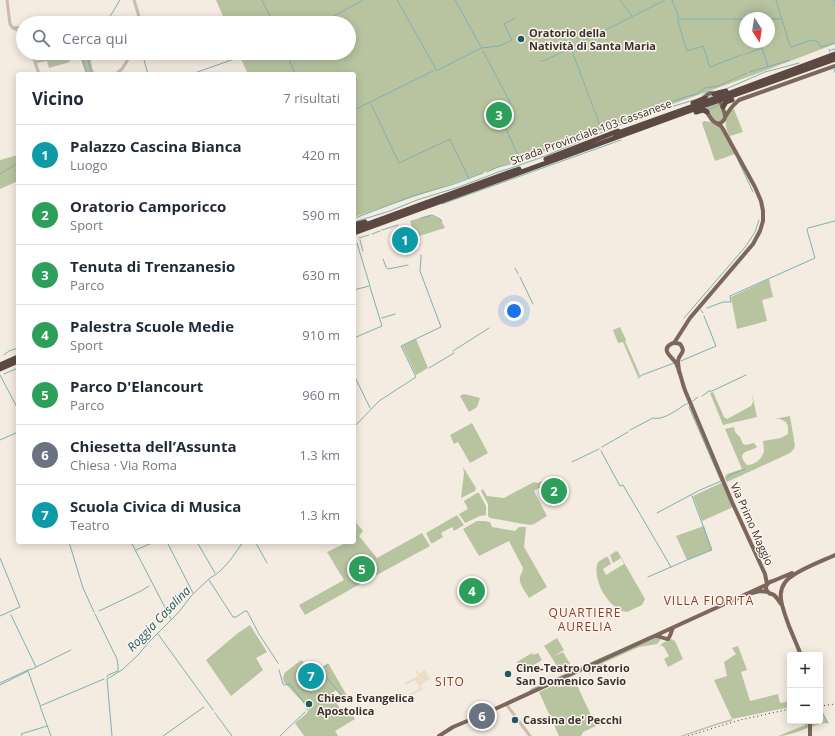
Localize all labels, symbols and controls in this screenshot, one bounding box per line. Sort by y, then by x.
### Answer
north arrow [739,12,775,48]
search box [16,16,356,60]
place label: Oratorio della Natività di Santa Maria [529,25,656,53]
icon: search [30,27,52,49]
text: Cerca qui [62,28,128,48]
marker: Oratorio della Natività di Santa Maria [516,34,526,44]
text: Vicino [32,87,84,110]
text: 7 risultati [283,89,340,107]
street label: Strada Provinciale 103 Cassanese [508,95,674,168]
pin: 3 [486,100,512,130]
text: Palazzo Cascina Bianca [70,136,241,156]
text: 1 [41,146,49,164]
text: 420 m [302,146,340,164]
text: Luogo [70,156,107,174]
text: Oratorio Camporicco [70,196,226,216]
text: 2 [41,206,49,224]
text: 590 m [302,206,340,224]
text: Sport [70,216,103,234]
pin: 1 [392,225,418,255]
text: Tenuta di Trenzanesio [70,256,235,276]
text: 3 [41,266,49,284]
text: 630 m [302,266,340,284]
text: Parco [70,276,104,294]
your location [504,301,524,321]
text: Palestra Scuole Medie [70,316,234,336]
text: 4 [41,326,49,344]
text: 910 m [302,326,340,344]
text: Sport [70,336,103,354]
text: Parco D'Elancourt [70,376,203,396]
text: 5 [41,386,49,404]
text: 960 m [302,386,340,404]
text: Parco [70,396,104,414]
text: Chiesetta dell’Assunta [70,436,236,456]
text: 6 [41,446,49,464]
text: 1.3 km [299,446,340,464]
text: Chiesa · Via Roma [70,456,177,474]
pin: 2 [541,476,567,506]
street label: Via Primo Maggio [727,480,778,568]
text: Scuola Civica di Musica [70,496,241,516]
text: 7 [41,506,49,524]
text: 1.3 km [299,506,340,524]
text: Teatro [70,516,109,534]
pin: 5 [349,554,375,584]
pin: 4 [459,576,485,606]
water label: Roggia Casalina [123,582,194,655]
district label: VILLA FIORITA [664,592,754,609]
district label: QUARTIERE AURELIA [549,604,621,635]
map controls [787,652,823,724]
button: + [787,652,823,688]
place label: Cine-Teatro Oratorio San Domenico Savio [516,660,630,688]
pin: 7 [298,661,324,691]
marker: Cine-Teatro Oratorio San Domenico Savio [503,669,513,679]
district label: SITO [435,673,465,690]
button: − [787,688,823,724]
place label: Chiesa Evangelica Apostolica [317,690,414,718]
marker: Chiesa Evangelica Apostolica [304,699,314,709]
pin: 6 [469,701,495,731]
place label: Cassina de' Pecchi [523,712,622,727]
marker: Cassina de' Pecchi [510,715,520,725]

